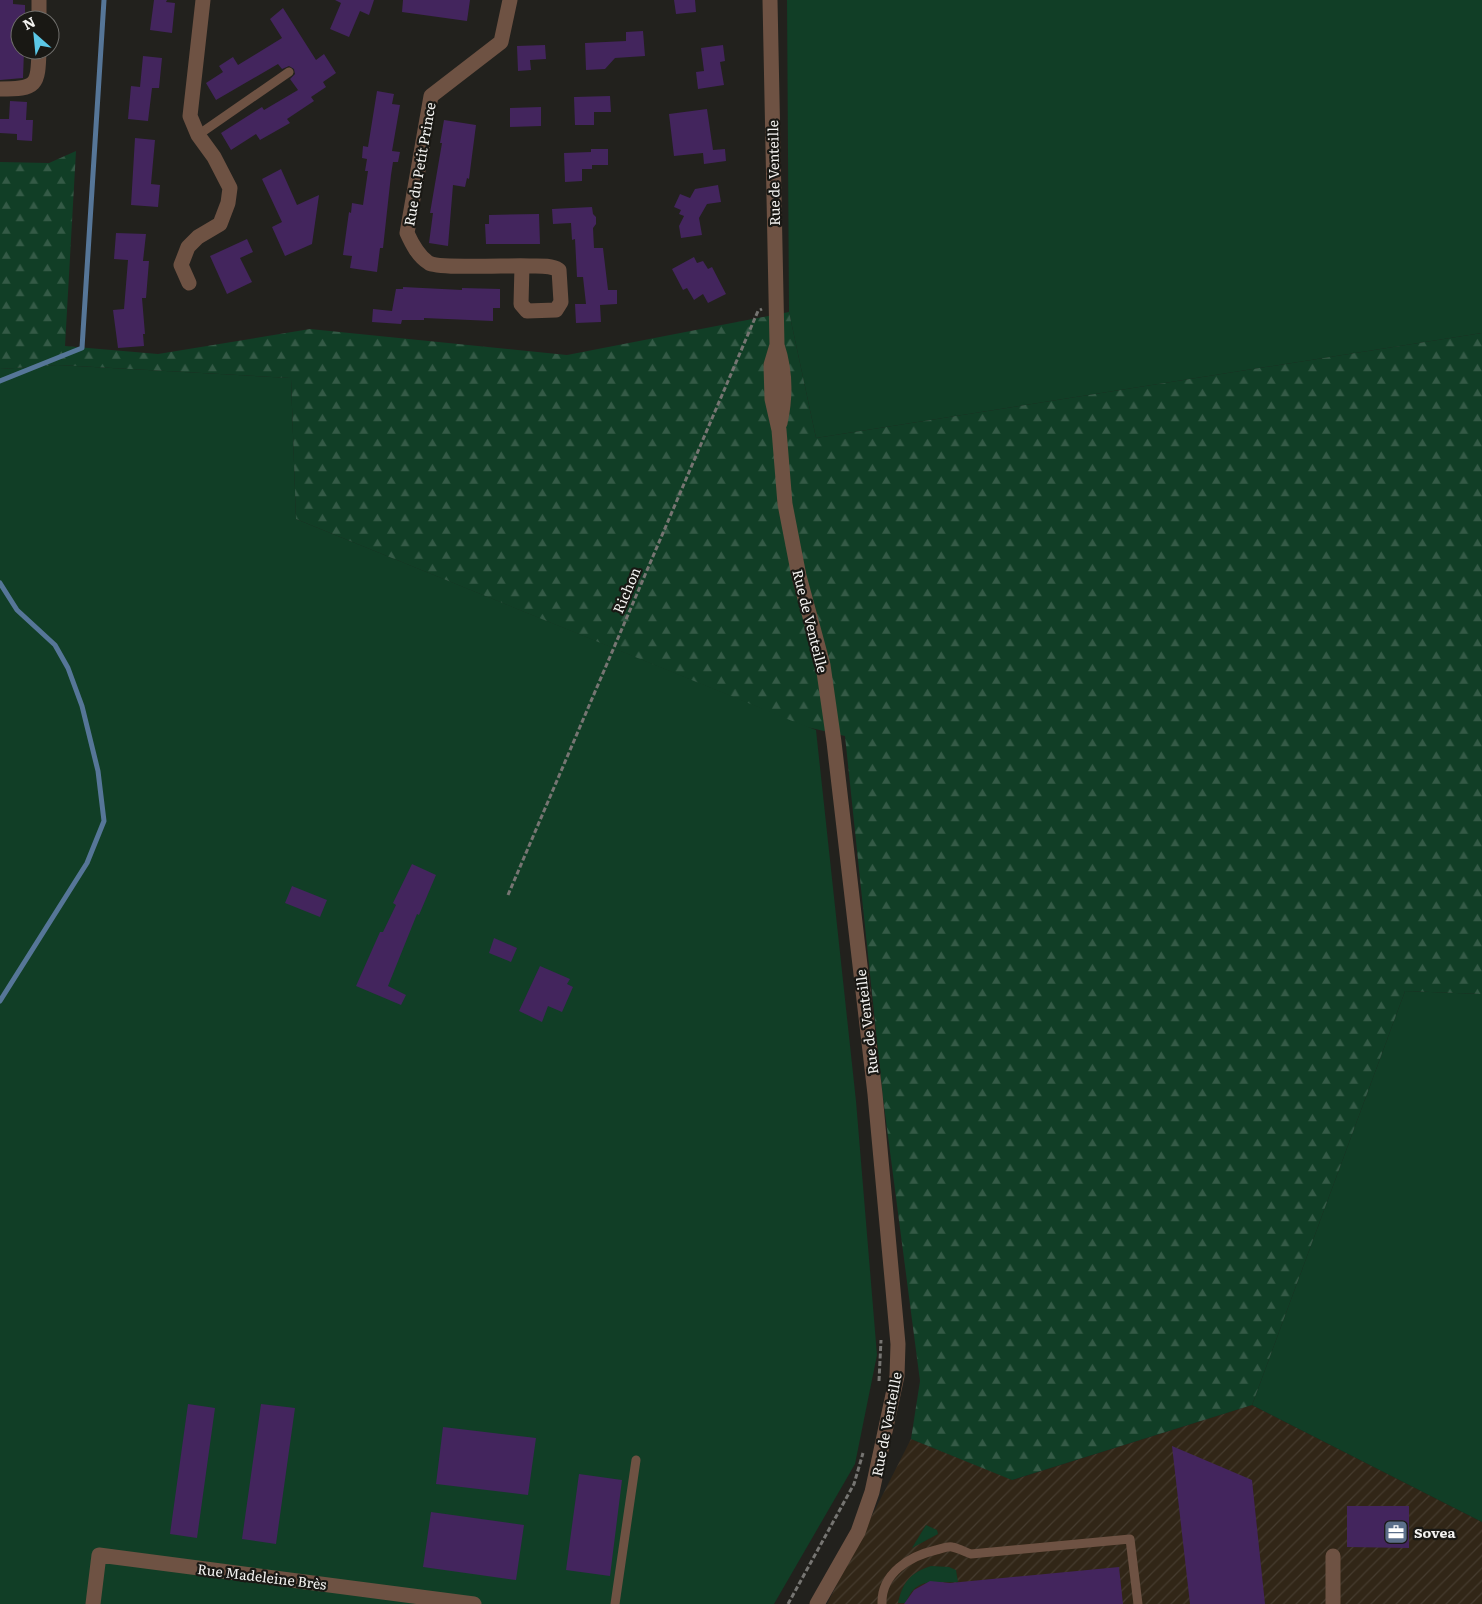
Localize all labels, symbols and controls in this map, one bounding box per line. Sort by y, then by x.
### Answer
north arrow [10,10,60,60]
text: N [19,11,39,34]
street label: Rue du Petit Prince [398,100,440,228]
street label: Rue de Venteille [762,120,784,226]
street label: Richon [607,564,645,616]
street label: Rue de Venteille [788,567,834,675]
street label: Rue de Venteille [850,968,882,1076]
street label: Rue de Venteille [866,1370,906,1478]
office icon: Sovea [1383,1519,1409,1545]
place label: Sovea [1414,1522,1456,1542]
street label: Rue Madeleine Brès [196,1558,328,1594]

